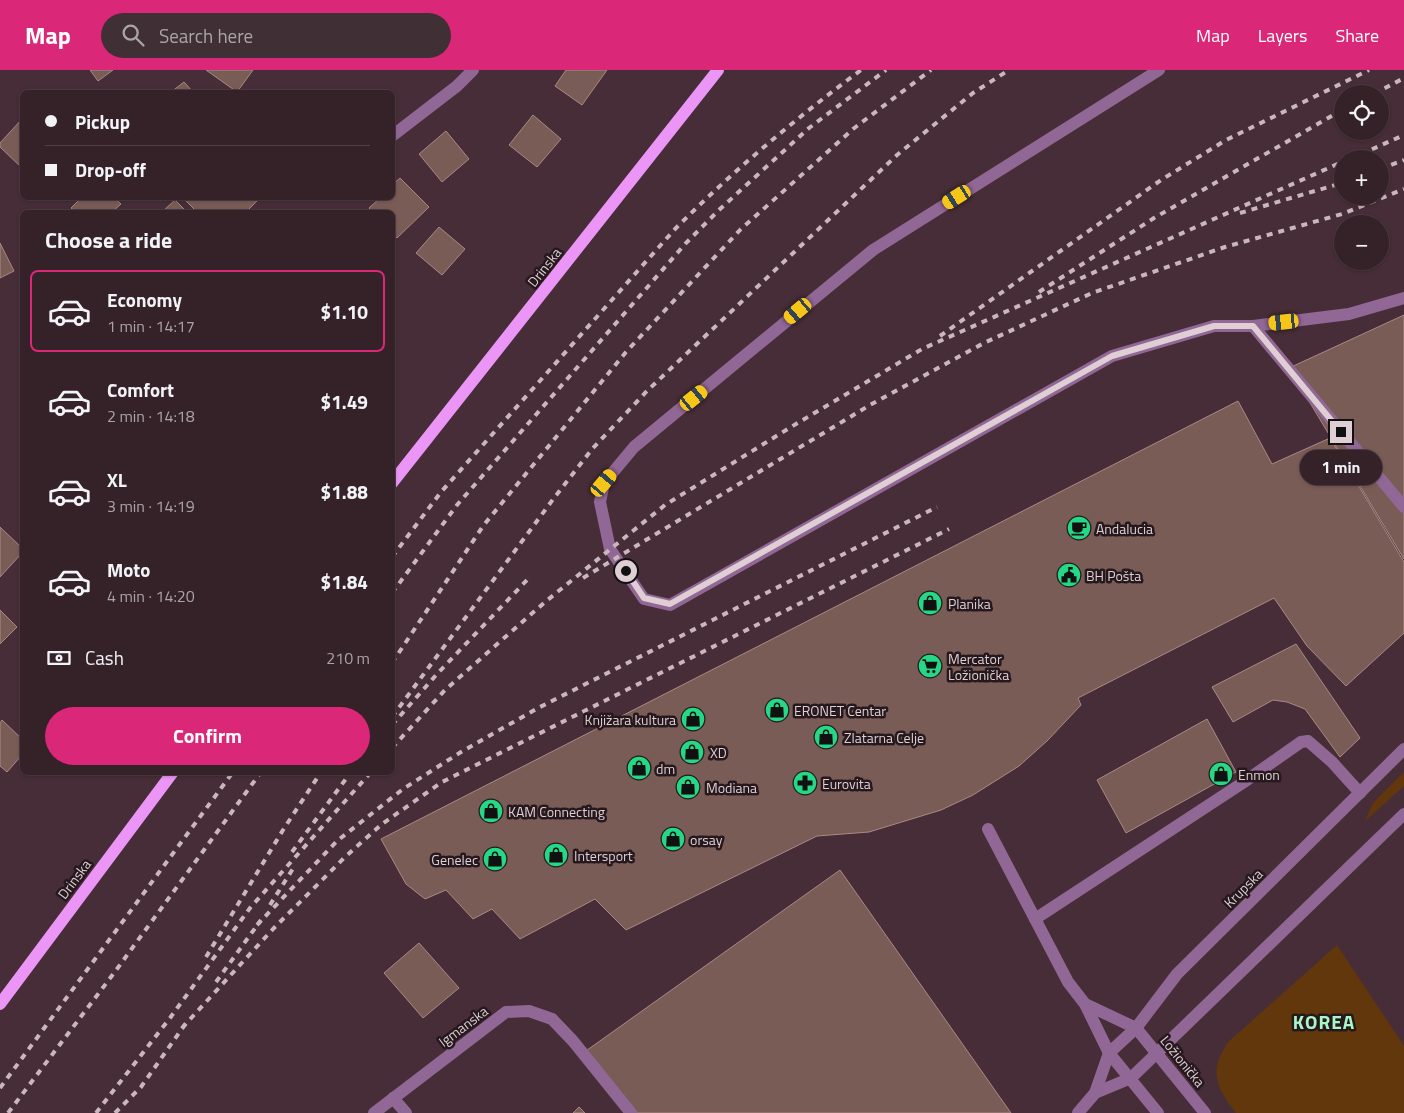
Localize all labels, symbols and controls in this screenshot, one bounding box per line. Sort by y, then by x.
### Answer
search box [101,13,451,58]
text: Map [25,17,71,53]
icon: search [119,21,147,49]
text: Search here [159,21,253,50]
text: Map [1196,22,1230,49]
text: Layers [1258,22,1307,49]
text: Share [1335,22,1379,49]
map controls [1334,85,1389,270]
button: locate [1334,85,1389,140]
text: Pickup [75,107,130,136]
button: + [1334,150,1389,205]
text: Drop-off [75,155,146,184]
car [940,183,973,211]
button: − [1334,215,1389,270]
text: Choose a ride [45,223,172,257]
street label: Drinska [522,243,566,291]
text: Economy [107,285,182,314]
icon: car [47,289,92,334]
car [781,296,814,326]
text: $1.10 [321,297,368,326]
car [1268,313,1299,331]
text: 1 min · 14:17 [107,314,195,338]
text: Comfort [107,375,174,404]
icon: car [47,379,92,424]
car [677,383,710,413]
text: $1.49 [321,387,368,416]
text: 2 min · 14:18 [107,404,195,428]
route end [1330,421,1352,443]
callout: 1 min [1300,450,1382,484]
text: 1 min [1322,455,1360,479]
text: XL [107,465,127,494]
car [588,467,619,499]
icon: car [47,469,92,514]
text: $1.88 [321,477,368,506]
text: 3 min · 14:19 [107,494,195,518]
cafe icon: Andalucia [1066,515,1092,541]
place label: Andalucia [1096,518,1153,539]
text: Moto [107,555,150,584]
icon: car [47,559,92,604]
route start [615,560,637,582]
public building icon: BH Pošta [1056,562,1082,588]
place label: BH Pošta [1086,565,1141,586]
text: $1.84 [321,567,368,596]
text: 4 min · 14:20 [107,584,195,608]
shop icon: Planika [917,590,943,616]
place label: Planika [948,593,991,614]
text: Cash [85,643,124,672]
icon: cash [45,644,73,672]
text: 210 m [326,646,370,670]
place label: Mercator Ložionička [948,648,1009,685]
supermarket icon: Mercator Ložionička [917,653,943,679]
shop icon: ERONET Centar [764,697,790,723]
place label: ERONET Centar [794,700,886,721]
shop icon: Knjižara kultura [680,706,706,732]
button: Confirm [45,707,370,765]
place label: Knjižara kultura [585,709,676,730]
shop icon: Zlatarna Celje [813,724,839,750]
place label: Zlatarna Celje [844,727,924,748]
shop icon: XD [679,739,705,765]
place label: XD [710,742,727,763]
shop icon: dm [626,755,652,781]
place label: dm [656,758,675,779]
shop icon: Enmon [1208,761,1234,787]
place label: Enmon [1238,764,1280,785]
pharmacy icon: Eurovita [792,770,818,796]
place label: Eurovita [822,773,871,794]
shop icon: Modiana [675,774,701,800]
place label: Modiana [706,777,757,798]
shop icon: KAM Connecting [478,798,504,824]
place label: KAM Connecting [508,801,605,822]
shop icon: orsay [660,826,686,852]
place label: orsay [690,829,723,850]
shop icon: Intersport [543,842,569,868]
place label: Intersport [574,845,633,866]
shop icon: Genelec [482,846,508,872]
place label: Genelec [431,849,478,870]
street label: Drinska [52,855,96,903]
street label: Krupska [1219,864,1267,912]
street label: Igmanska [434,1000,492,1052]
district label: KOREA [1293,1007,1355,1036]
street label: Ložionička [1156,1031,1210,1091]

